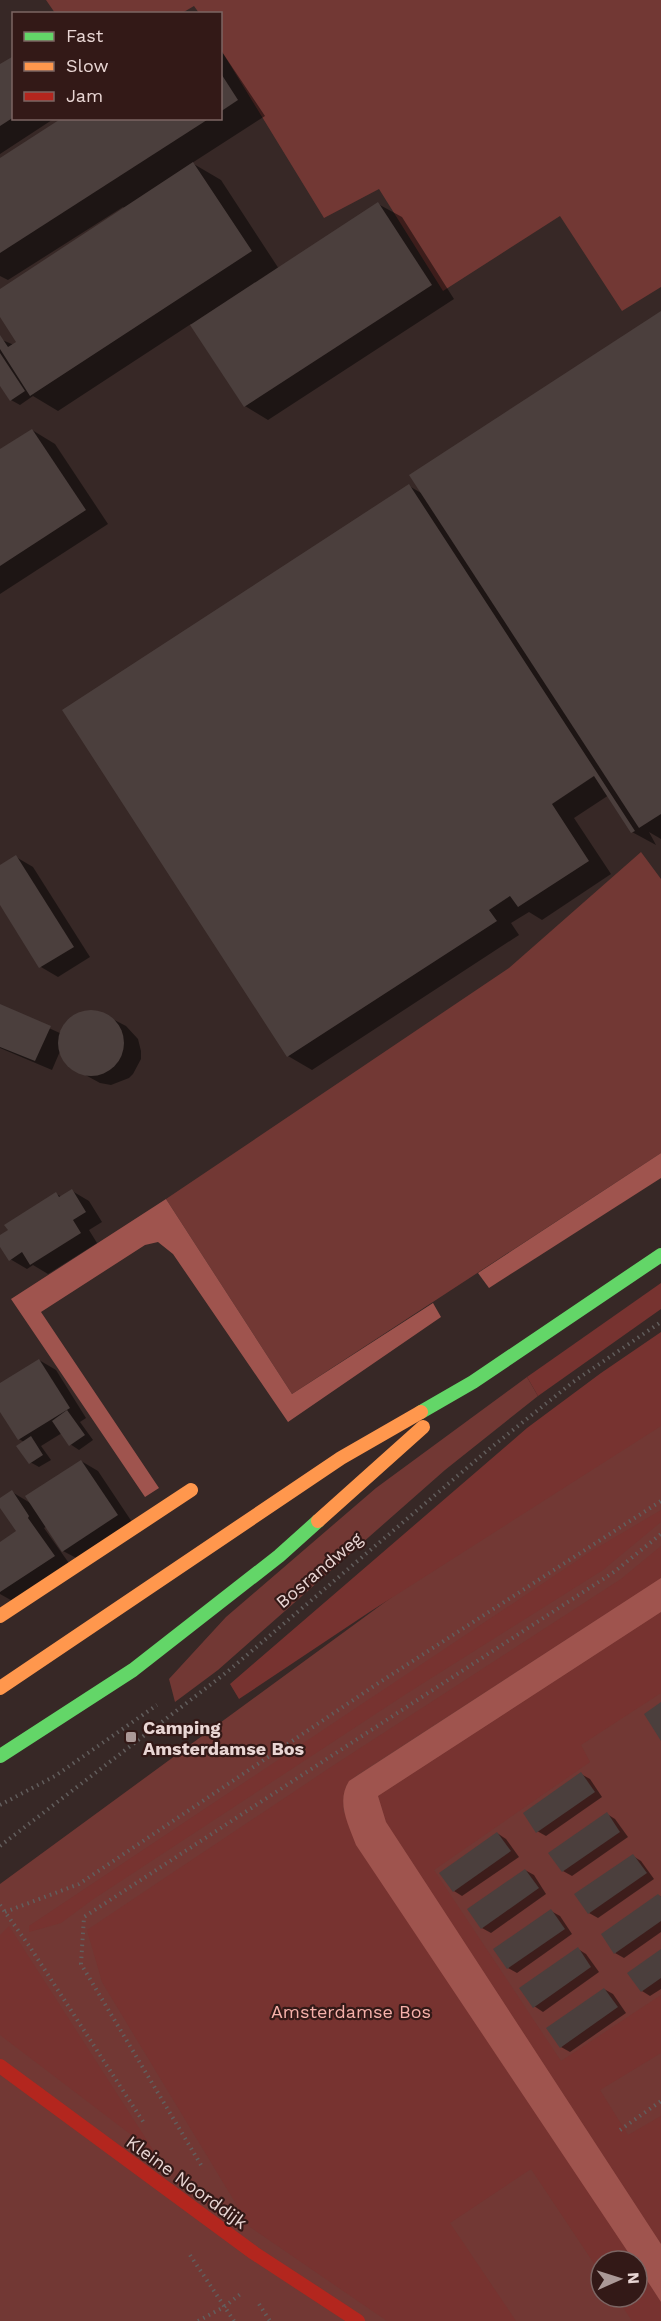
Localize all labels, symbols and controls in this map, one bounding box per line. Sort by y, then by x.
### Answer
legend [12,12,222,120]
text: Fast [66,25,104,46]
text: Slow [66,55,109,76]
text: Jam [66,85,103,106]
street label: Bosrandweg [271,1527,367,1612]
place label: Camping Amsterdamse Bos [143,1717,304,1759]
marker: Camping Amsterdamse Bos [124,1730,138,1744]
park label: Amsterdamse Bos [271,2001,431,2022]
street label: Kleine Noorddijk [122,2131,252,2233]
north arrow [589,2249,649,2309]
text: N [624,2272,643,2285]

